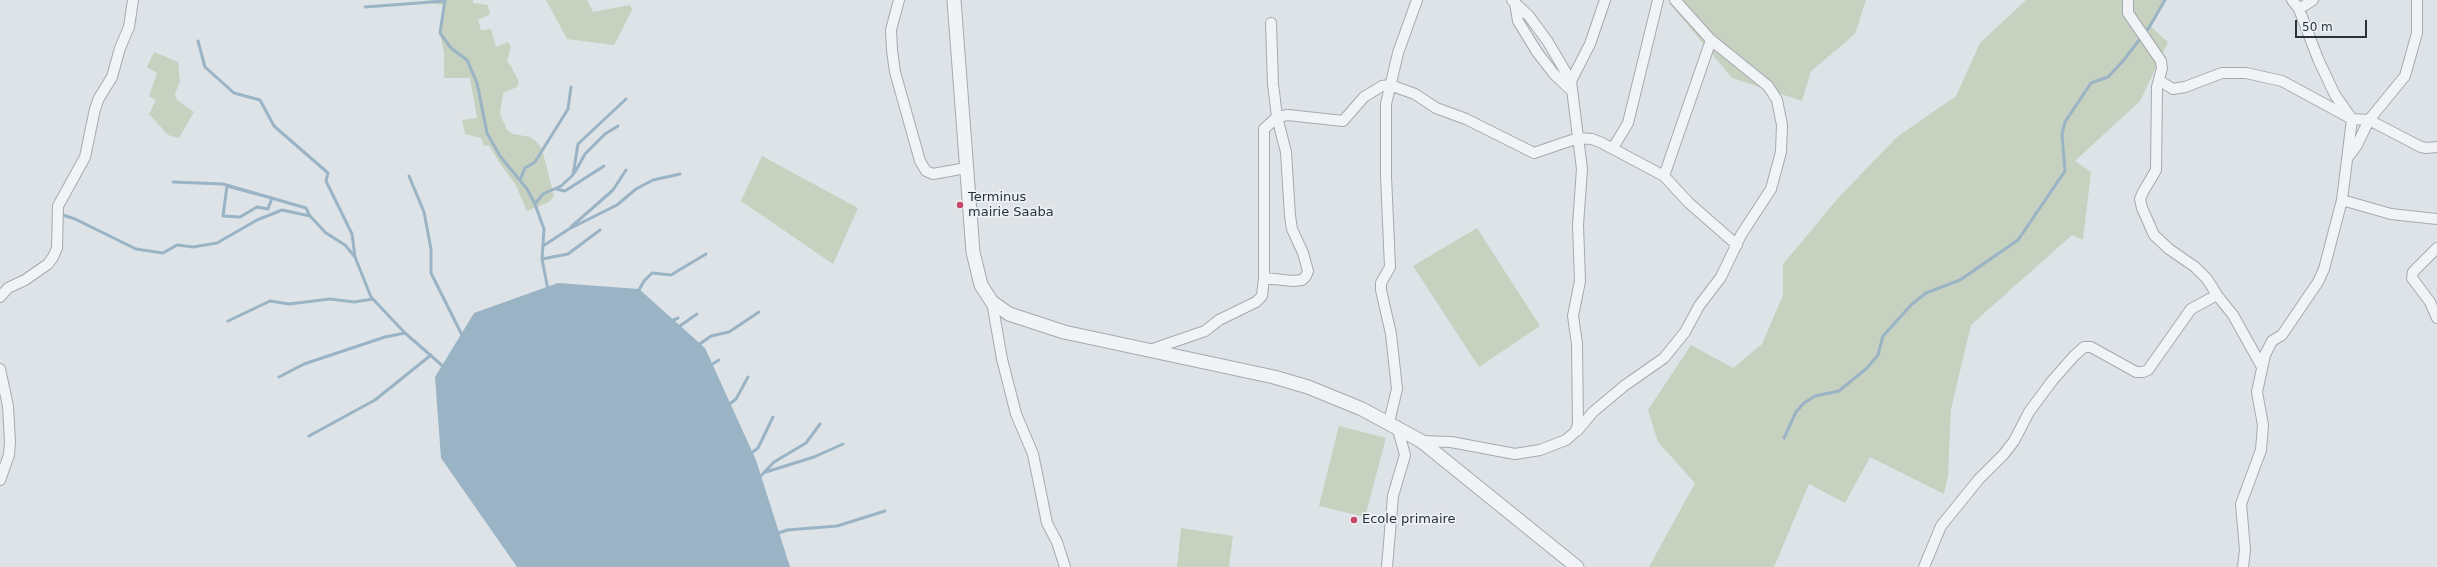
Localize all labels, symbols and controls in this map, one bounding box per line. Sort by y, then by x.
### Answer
scale bar [2297,12,2369,38]
text: 50 m [2302,20,2333,34]
place label: Terminus mairie Saaba [968,190,1054,221]
marker: Terminus mairie Saaba [955,200,965,210]
place label: Ecole primaire [1362,512,1456,528]
marker: Ecole primaire [1349,515,1359,525]

